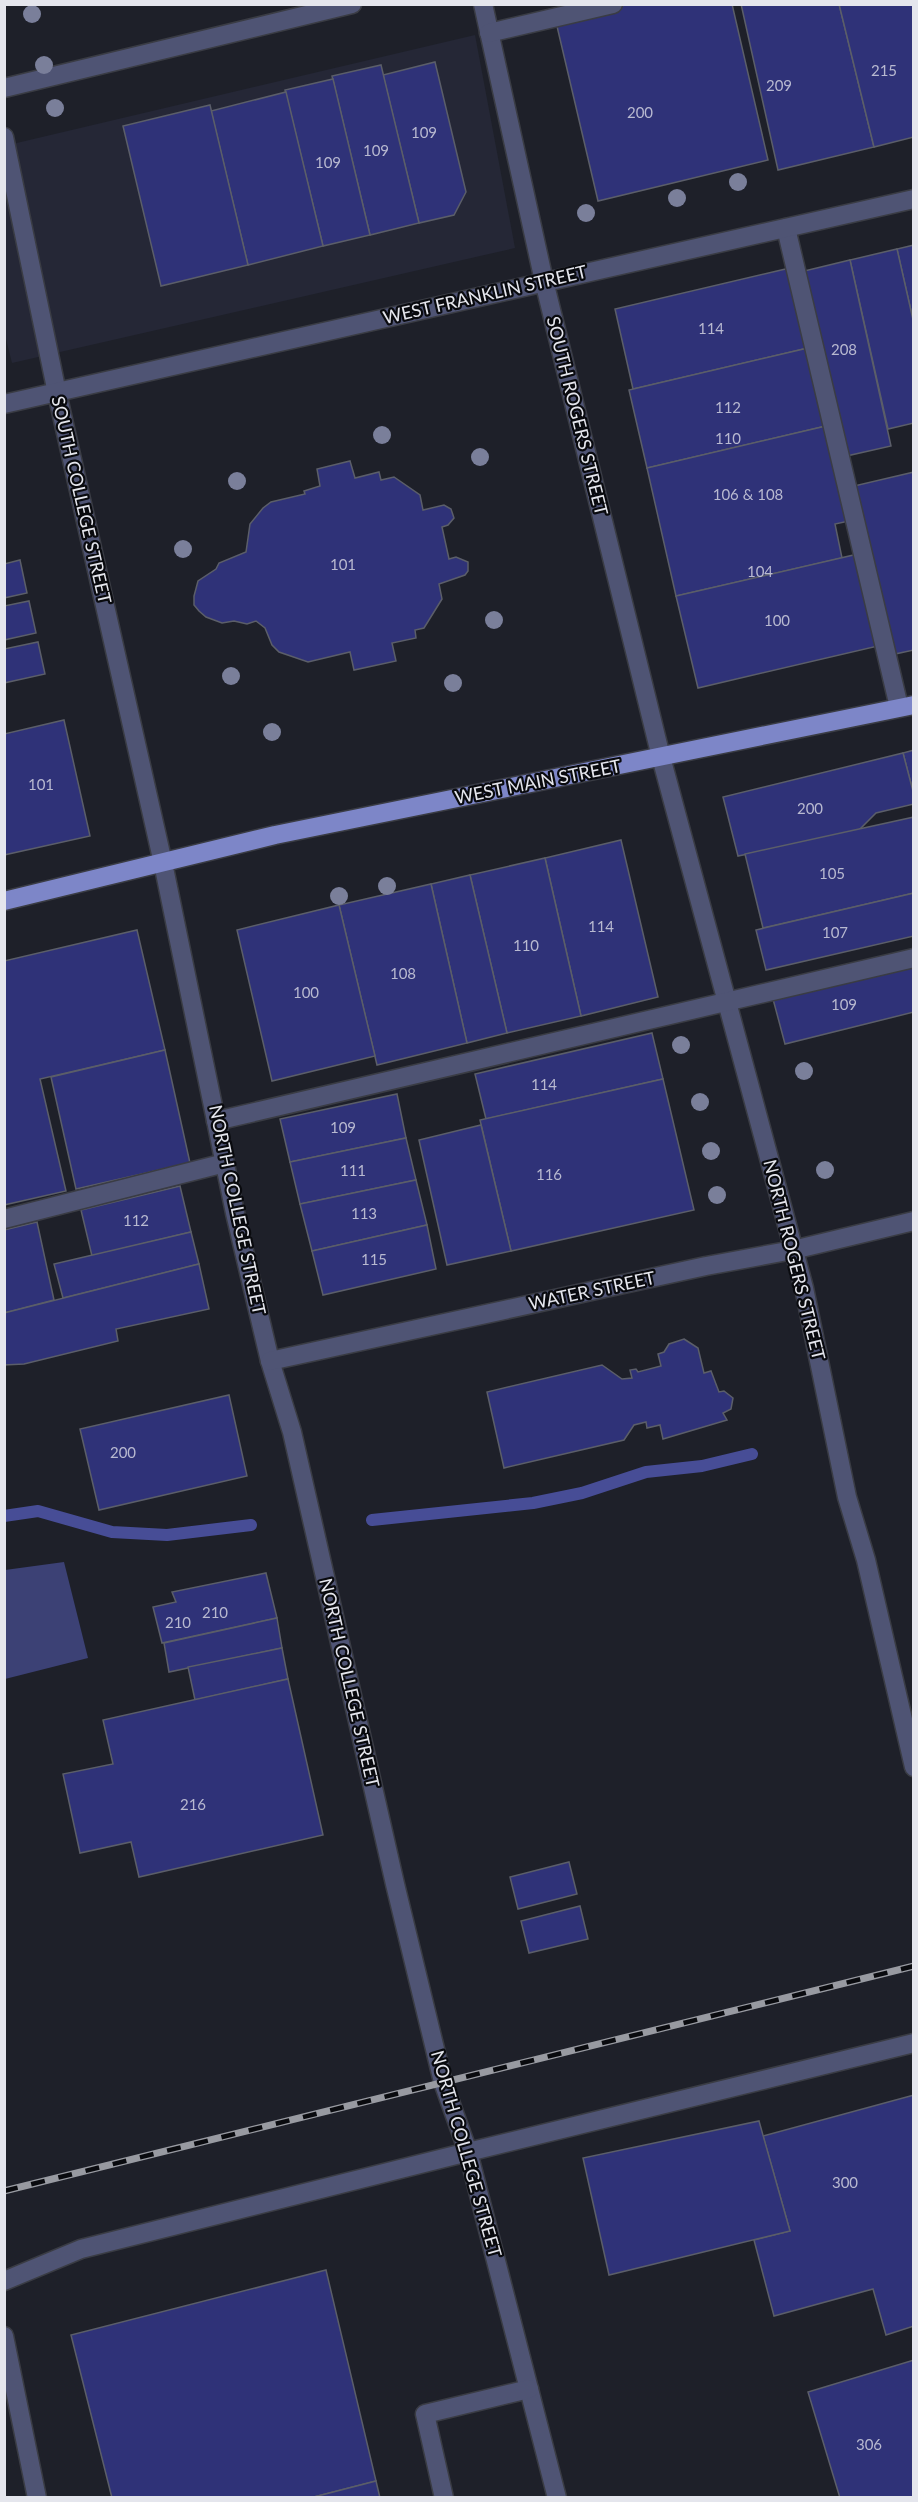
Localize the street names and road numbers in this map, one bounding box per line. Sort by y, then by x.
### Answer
street label: WEST FRANKLIN STREET [381,260,589,328]
street label: SOUTH ROGERS STREET [543,314,613,518]
street label: SOUTH COLLEGE STREET [47,394,117,606]
street label: WEST MAIN STREET [453,754,623,808]
street label: NORTH COLLEGE STREET [205,1103,271,1317]
street label: NORTH ROGERS STREET [759,1157,831,1363]
street label: WATER STREET [527,1266,657,1314]
street label: NORTH COLLEGE STREET [315,1576,385,1790]
street label: NORTH COLLEGE STREET [427,2048,507,2260]

